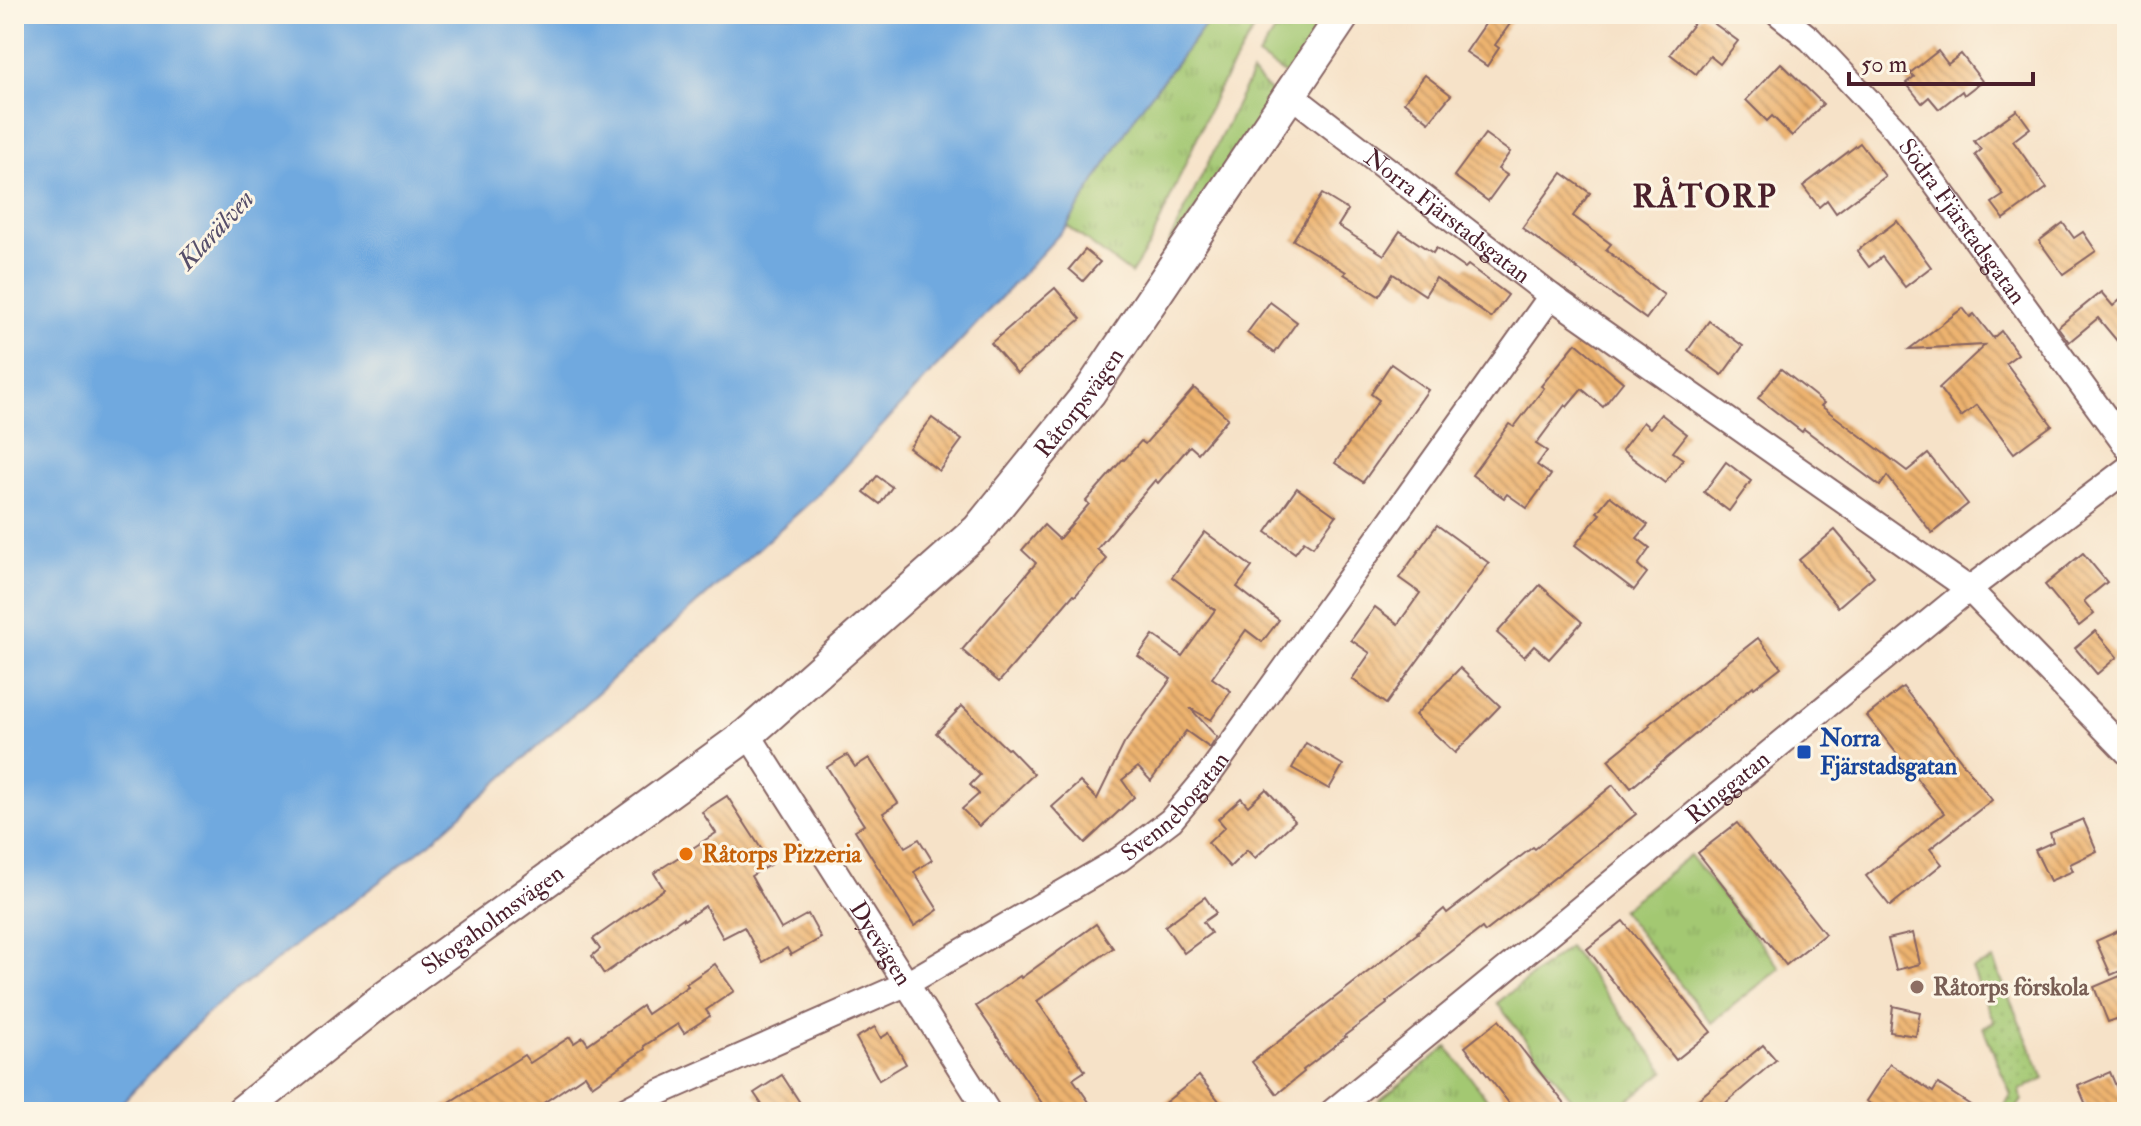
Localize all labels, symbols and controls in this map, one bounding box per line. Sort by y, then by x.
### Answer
scale bar [1849,36,2033,86]
text: 50 m [1861,49,1908,80]
street label: Södra Fjärstadsgatan [1892,132,2033,310]
street label: Norra Fjärstadsgatan [1358,142,1537,290]
district label: RÅTORP [1632,176,1778,217]
water label: Klarälven [170,183,261,278]
street label: Råtorpsvägen [1028,342,1131,464]
place label: Norra Fjärstadsgatan [1819,723,1958,782]
marker: Norra Fjärstadsgatan [1795,743,1813,761]
street label: Ringgatan [1679,744,1776,831]
street label: Svennebogatan [1115,746,1236,868]
place label: Råtorps Pizzeria [702,839,863,870]
marker: Råtorps Pizzeria [677,845,695,863]
street label: Skogaholmsvägen [415,857,570,982]
street label: Dyevägen [843,895,919,991]
place label: Råtorps förskola [1933,972,2090,1003]
marker: Råtorps förskola [1908,978,1926,996]

